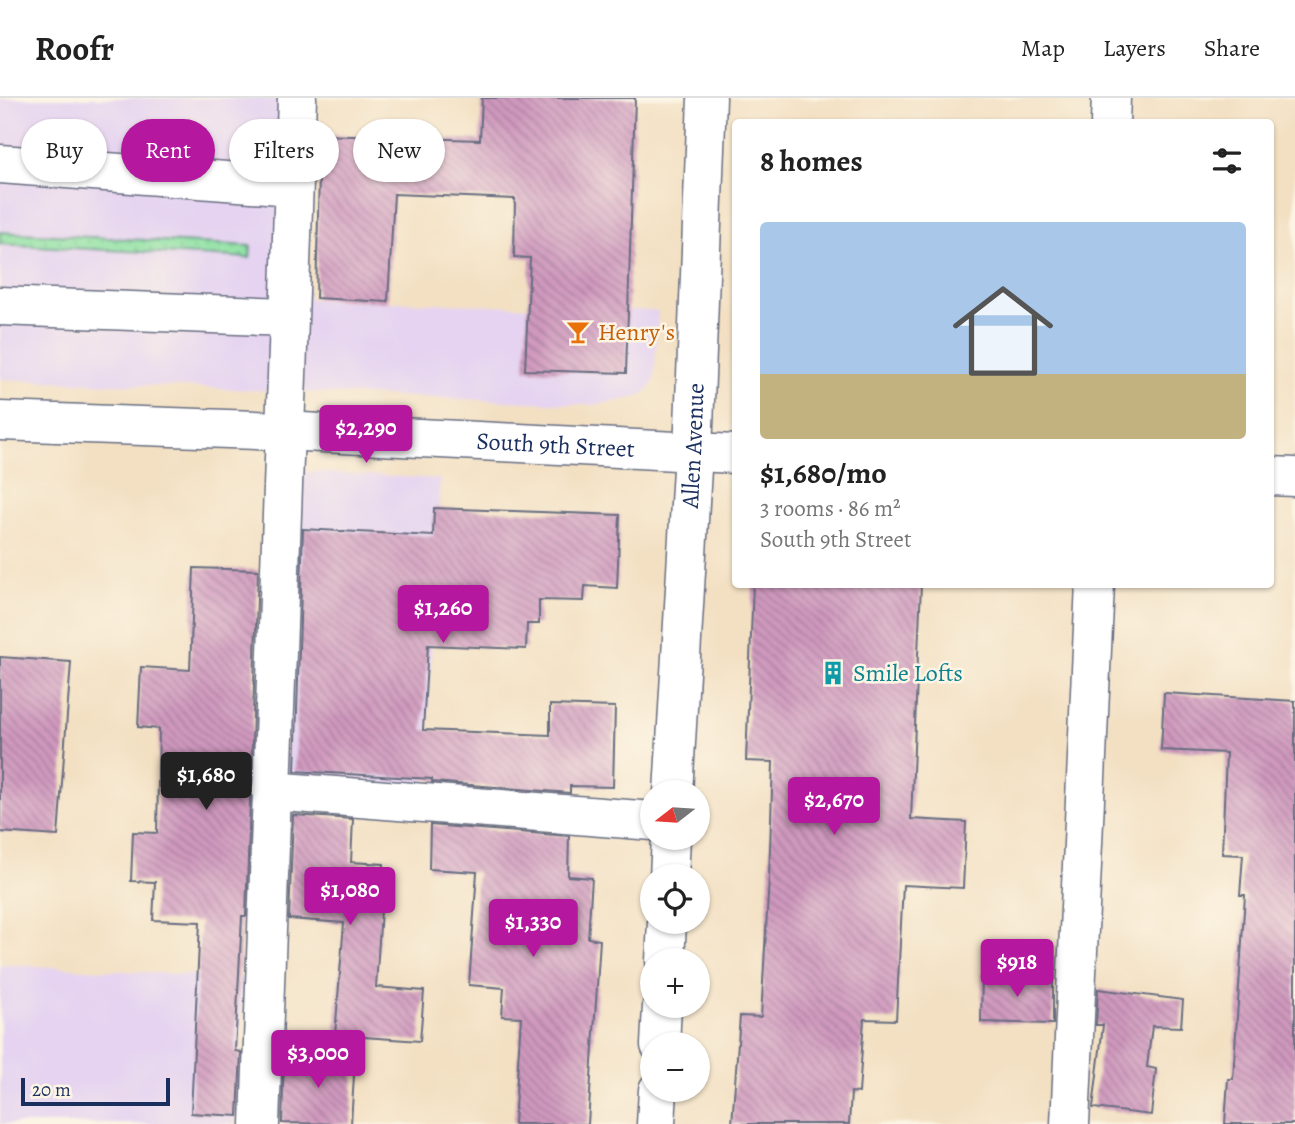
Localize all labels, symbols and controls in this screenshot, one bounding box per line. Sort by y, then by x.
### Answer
text: Roofr [35,26,114,71]
text: Map [1021,32,1065,64]
text: Layers [1103,32,1166,64]
text: Share [1204,32,1260,64]
chip: Buy [21,119,107,182]
chip: Rent [121,119,215,182]
chip: Filters [229,119,339,182]
chip: New [353,119,445,182]
text: 8 homes [760,141,863,181]
icon: filters [1208,142,1246,180]
icon: home [940,268,1066,394]
place label: Henry's [598,316,675,348]
bar icon: Henry's [564,318,592,346]
street label: Allen Avenue [674,382,712,510]
pin: $2,290 [309,406,423,465]
text: $2,290 [335,412,397,443]
street label: South 9th Street [476,425,635,465]
text: $1,680/mo [760,453,887,493]
text: 3 rooms · 86 m² [760,493,901,524]
text: South 9th Street [760,524,912,555]
pin: $1,260 [386,586,500,645]
text: $1,260 [414,592,472,623]
place label: Smile Lofts [853,657,963,689]
building icon: Smile Lofts [819,659,847,687]
pin: $1,680 [149,752,263,812]
text: $1,680 [177,759,235,790]
pin: $2,670 [777,778,891,837]
north arrow [640,780,710,850]
map controls [640,780,710,1102]
text: $2,670 [804,784,864,815]
button: locate [640,864,710,934]
pin: $1,080 [293,868,407,927]
text: $1,080 [320,874,380,905]
pin: $1,330 [476,900,590,959]
text: $1,330 [505,906,561,937]
pin: $918 [976,940,1058,999]
text: $918 [997,946,1037,977]
button: + [640,948,710,1018]
pin: $3,000 [261,1030,375,1090]
button: − [640,1032,710,1102]
text: $3,000 [287,1037,349,1068]
scale bar [21,1075,170,1107]
text: 20 m [32,1077,71,1103]

